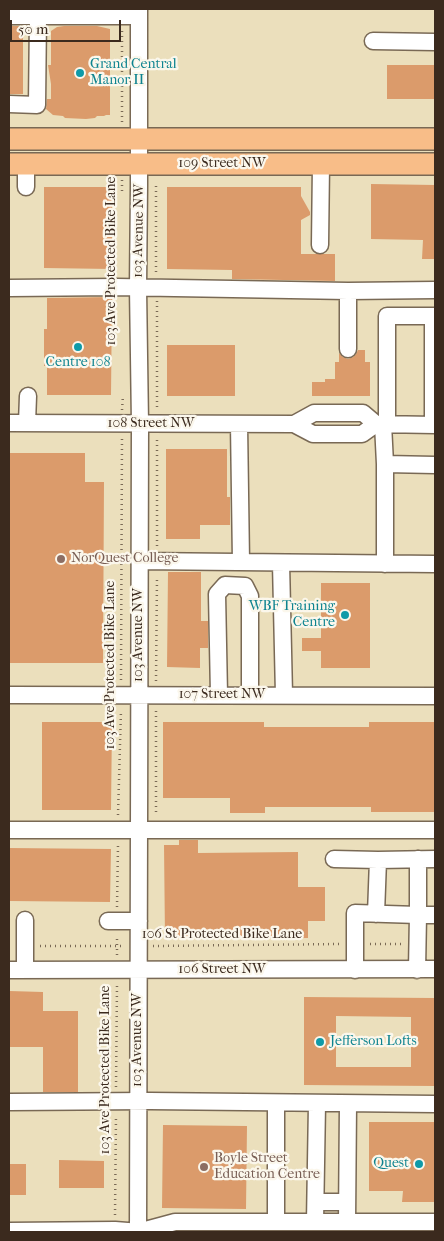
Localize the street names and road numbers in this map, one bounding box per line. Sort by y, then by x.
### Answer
street label: 109 Street NW [178,156,266,172]
street label: 103 Ave Protected Bike Lane [104,177,120,345]
street label: 103 Avenue NW [130,184,148,278]
street label: 108 Street NW [108,416,194,432]
street label: 103 Ave Protected Bike Lane [103,581,119,749]
street label: 103 Avenue NW [131,588,147,682]
street label: 107 Street NW [179,687,265,703]
street label: 106 St Protected Bike Lane [142,927,302,943]
street label: 106 Street NW [178,962,266,978]
street label: 103 Ave Protected Bike Lane [98,986,114,1154]
street label: 103 Avenue NW [130,993,146,1087]

